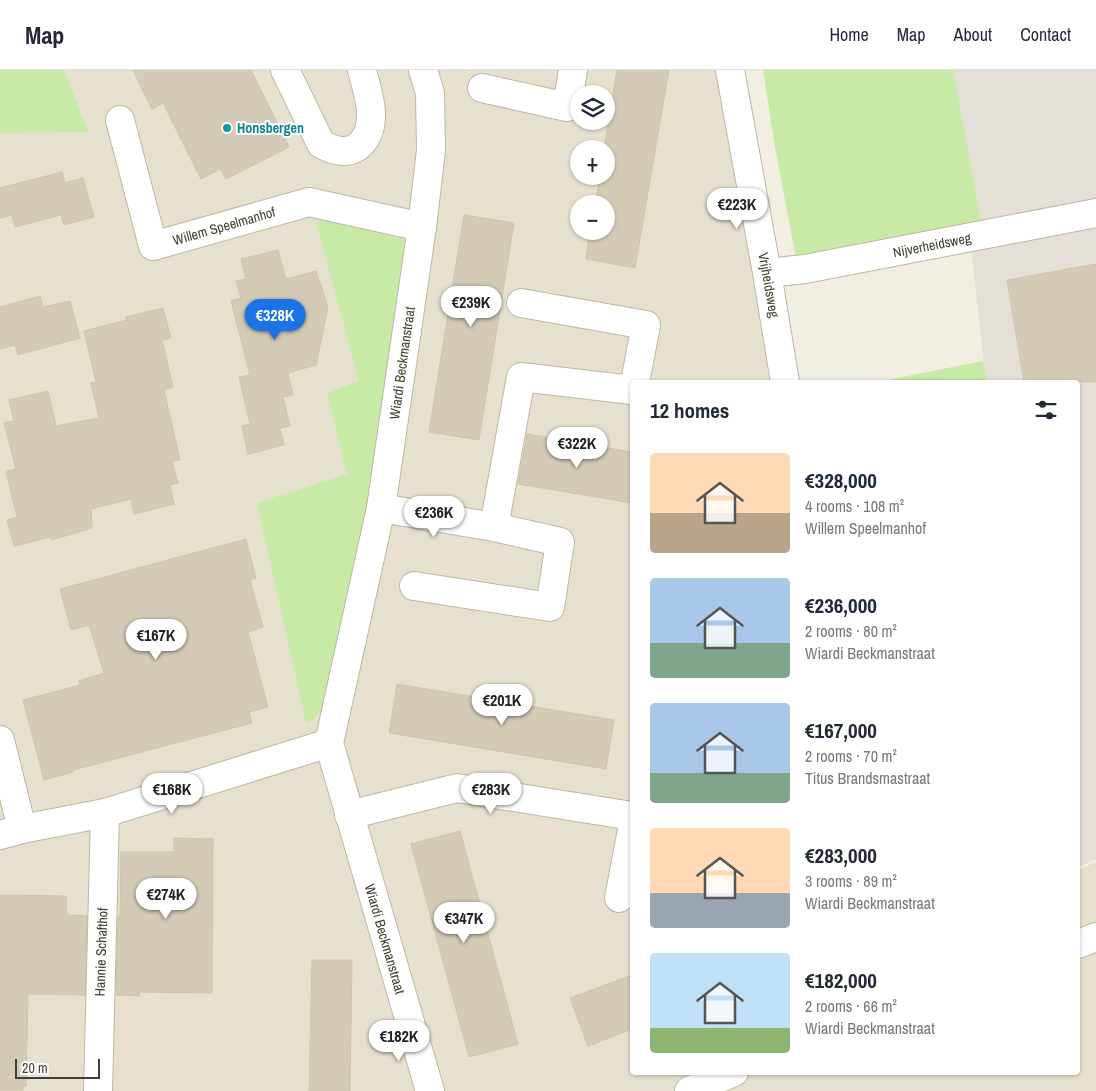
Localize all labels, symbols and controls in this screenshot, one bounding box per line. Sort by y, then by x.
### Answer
text: Map [25,19,64,51]
text: Home [829,22,869,47]
text: Map [897,22,926,47]
text: About [954,22,992,47]
text: Contact [1020,22,1071,47]
map controls [570,85,615,240]
button: layers [570,85,615,130]
place label: Honsbergen [237,119,304,137]
marker: Honsbergen [221,122,233,134]
button: + [570,140,615,185]
pin: €223K [702,188,772,230]
text: €223K [718,193,756,215]
button: − [570,195,615,240]
street label: Willem Speelmanhof [171,203,278,249]
street label: Nijverheidsweg [891,229,973,261]
street label: Vrijheidsweg [754,251,784,320]
pin: €239K [436,286,506,328]
text: €239K [452,291,490,313]
pin: €328K [240,298,310,341]
text: €328K [256,304,294,326]
street label: Wiardi Beckmanstraat [385,306,419,420]
text: 12 homes [650,396,729,425]
icon: filters [1032,396,1060,424]
pin: €322K [542,426,612,469]
text: €322K [558,432,596,454]
text: €328,000 [805,466,877,495]
icon: home [690,473,750,533]
text: 4 rooms · 108 m² [805,495,904,517]
pin: €236K [399,496,469,538]
text: €236K [415,501,453,523]
text: Willem Speelmanhof [805,517,926,539]
text: €236,000 [805,591,877,620]
icon: home [690,598,750,658]
pin: €167K [121,618,191,661]
text: 2 rooms · 80 m² [805,620,897,642]
text: €167K [137,624,175,646]
text: Wiardi Beckmanstraat [805,642,935,664]
pin: €201K [467,684,537,726]
text: €201K [483,689,521,711]
text: €167,000 [805,716,877,745]
icon: home [690,723,750,783]
text: 2 rooms · 70 m² [805,745,897,767]
text: Titus Brandsmastraat [805,767,930,789]
pin: €168K [137,772,207,815]
pin: €283K [456,772,526,815]
text: €168K [153,778,191,800]
text: €283K [472,778,510,800]
text: €283,000 [805,841,877,870]
icon: home [690,848,750,908]
text: 3 rooms · 89 m² [805,870,897,892]
pin: €274K [131,878,201,920]
street label: Wiardi Beckmanstraat [361,882,409,996]
text: €274K [147,883,185,905]
text: Wiardi Beckmanstraat [805,892,935,914]
pin: €347K [429,902,499,944]
street label: Hannie Schafthof [90,907,112,997]
text: €347K [445,907,483,929]
text: €182,000 [805,966,877,995]
icon: home [690,973,750,1033]
text: 2 rooms · 66 m² [805,995,897,1017]
text: Wiardi Beckmanstraat [805,1017,935,1039]
pin: €182K [364,1020,434,1062]
text: €182K [380,1025,418,1047]
scale bar [15,1056,100,1079]
text: 20 m [22,1059,48,1077]

